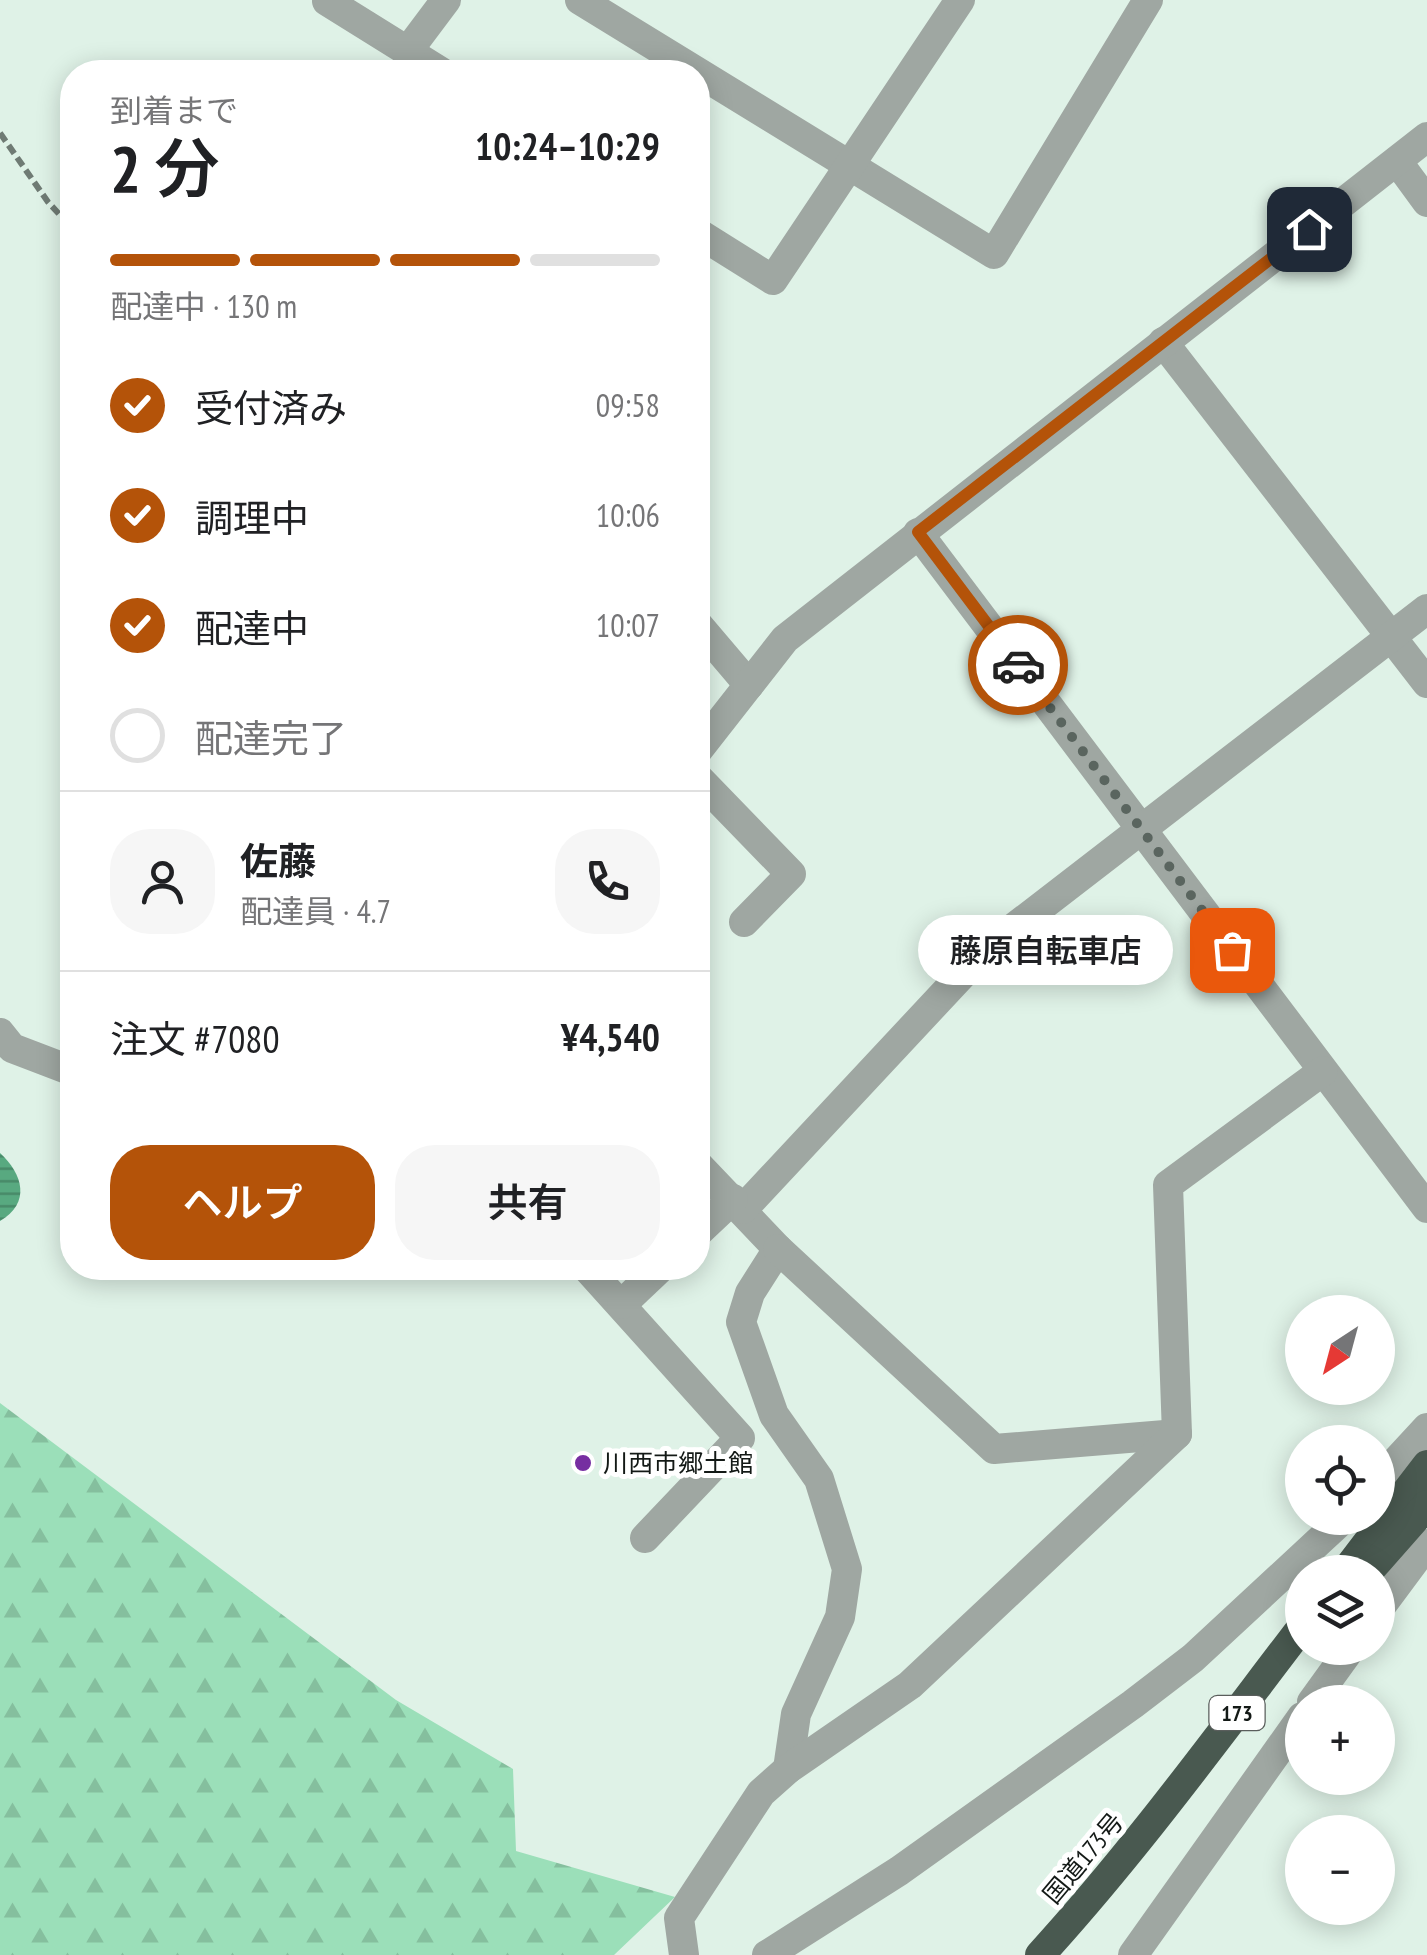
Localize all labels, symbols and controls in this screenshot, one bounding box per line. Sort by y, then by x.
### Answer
text: 到着まで [110,89,238,131]
text: 10:24–10:29 [475,121,660,170]
text: 2 分 [110,126,219,210]
pin [1267,187,1352,272]
icon: home [1282,202,1337,257]
text: 配達中 · 130 m [110,285,297,327]
icon: check [110,378,165,433]
text: 受付済み [195,383,347,432]
text: 09:58 [596,384,660,426]
icon: check [110,488,165,543]
text: 調理中 [195,493,309,542]
text: 10:06 [596,494,660,536]
icon: check [110,598,165,653]
text: 配達中 [195,603,309,652]
text: 10:07 [596,604,660,646]
courier [968,615,1068,715]
icon: car [991,638,1046,693]
text: 配達完了 [195,713,347,762]
button: person [110,829,215,934]
button: phone [555,829,660,934]
text: 佐藤 [240,836,316,885]
text: 配達員 · 4.7 [240,890,391,932]
pin [1190,908,1275,993]
callout: 藤原自転車店 [917,915,1172,985]
icon: bag [1205,923,1260,978]
text: 藤原自転車店 [949,929,1142,971]
text: ¥4,540 [561,1012,660,1061]
text: 注文 #7080 [110,1014,280,1063]
button: ヘルプ [110,1145,375,1260]
button: 共有 [395,1145,660,1260]
north arrow [1285,1295,1395,1405]
map controls [1285,1295,1395,1925]
button: locate [1285,1425,1395,1535]
place label: 川西市郷土館 [603,1447,753,1479]
marker: 川西市郷土館 [572,1452,594,1474]
button: layers [1285,1555,1395,1665]
button: + [1285,1685,1395,1795]
road number: 173 [1210,1696,1264,1730]
street label: 国道173号 [1036,1806,1130,1910]
button: − [1285,1815,1395,1925]

